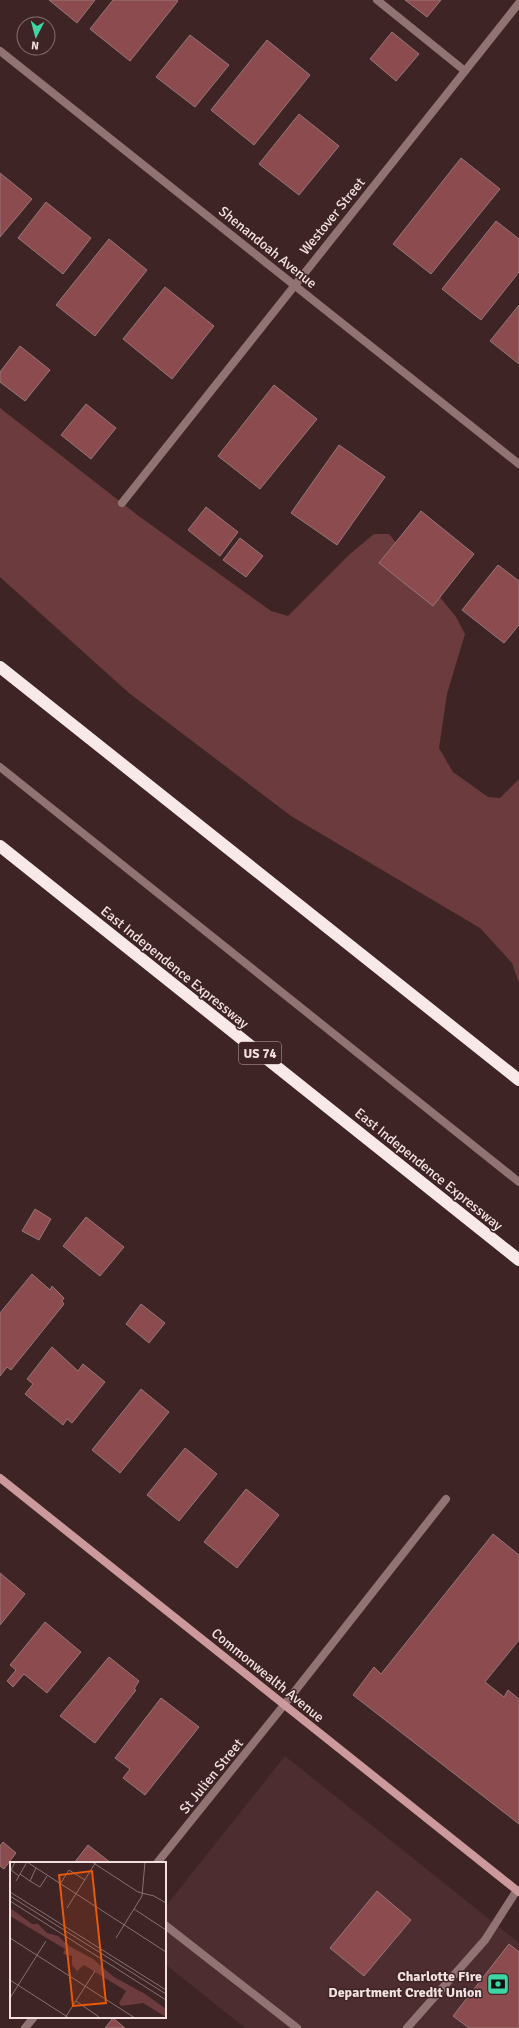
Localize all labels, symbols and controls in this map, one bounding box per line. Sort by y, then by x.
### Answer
north arrow [16,16,56,56]
text: N [31,39,39,52]
street label: Westover Street [296,174,369,258]
street label: Shenandoah Avenue [215,203,320,292]
street label: East Independence Expressway [97,902,252,1033]
road number: US 74 [239,1042,281,1064]
street label: East Independence Expressway [351,1104,506,1235]
street label: Commonwealth Avenue [208,1625,327,1726]
street label: St Julien Street [176,1735,247,1817]
inset map [10,1862,166,2018]
place label: Charlotte Fire Department Credit Union [328,1968,482,2001]
bank icon: Charlotte Fire Department Credit Union [485,1971,511,1997]

